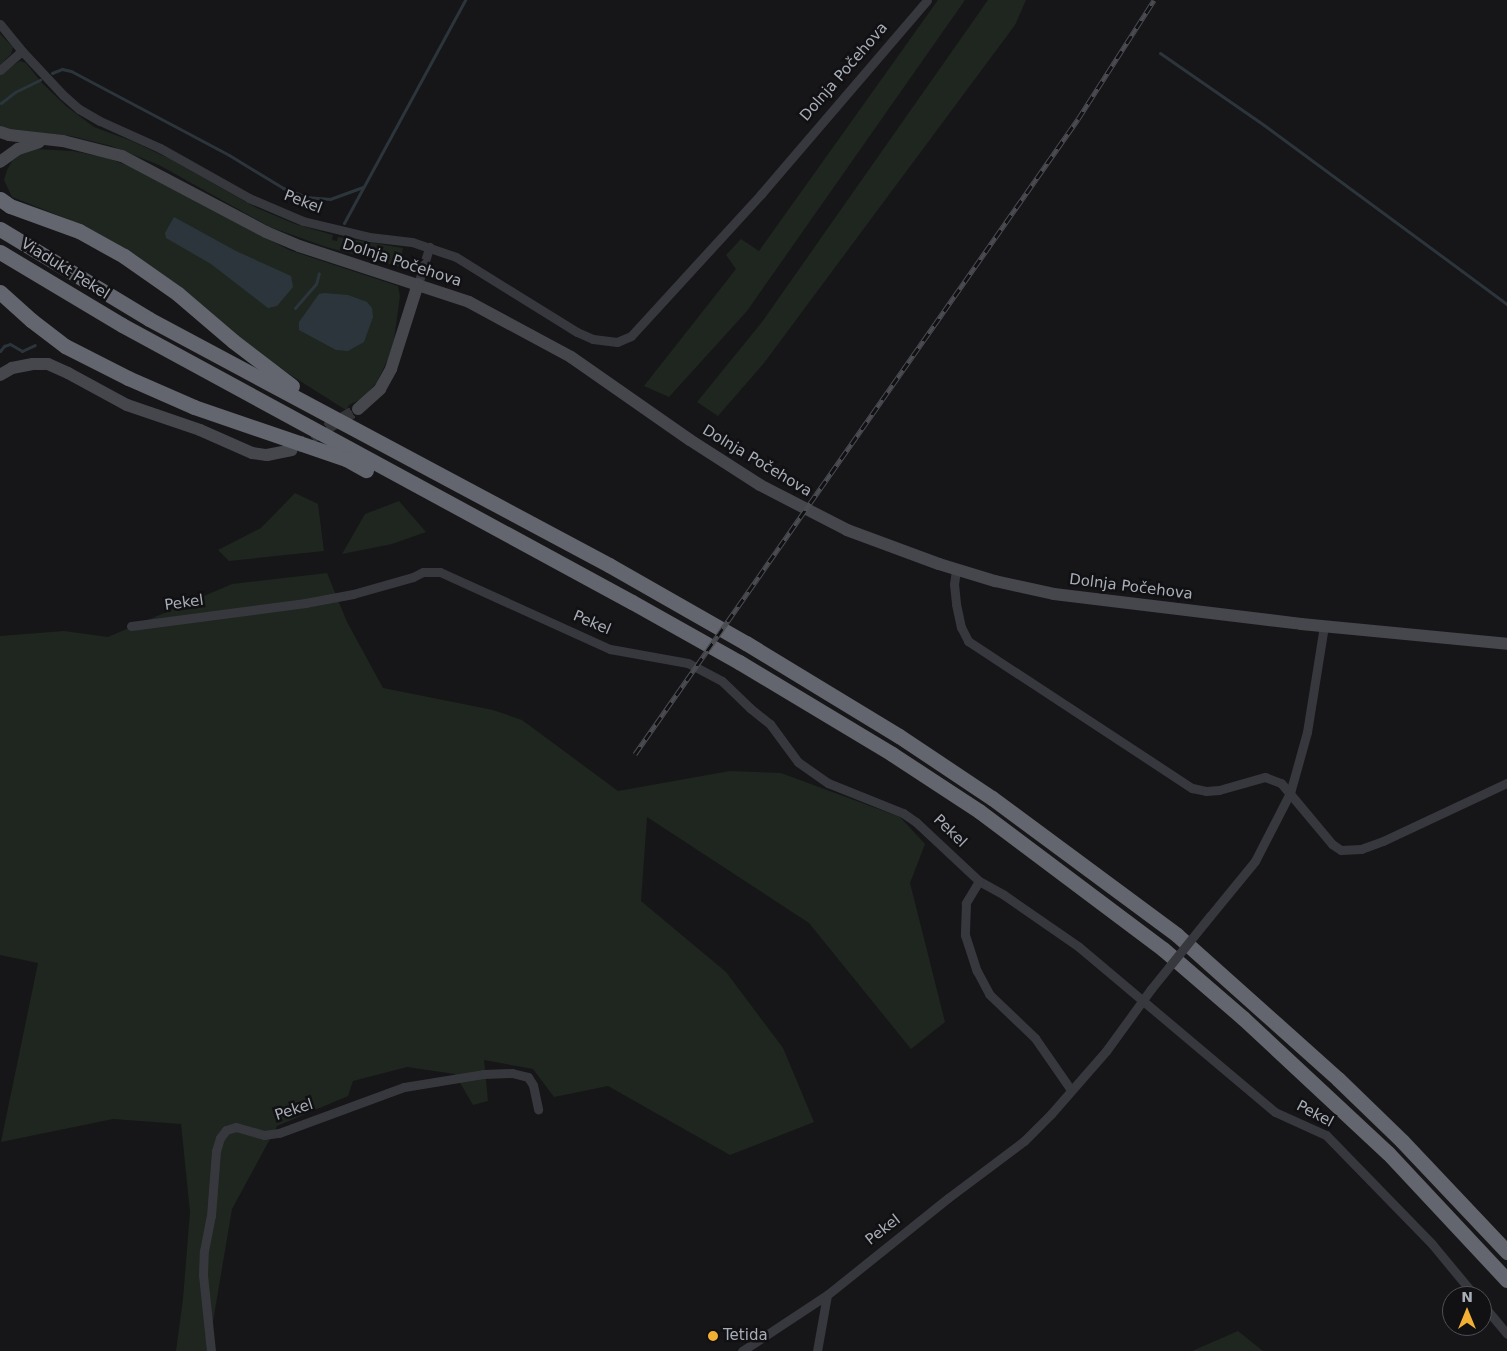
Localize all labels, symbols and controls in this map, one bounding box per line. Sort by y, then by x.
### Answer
street label: Dolnja Počehova [796,19,892,125]
street label: Pekel [281,187,325,217]
street label: Viadukt Pekel [17,235,113,303]
street label: Dolnja Počehova [340,235,464,291]
street label: Dolnja Počehova [699,421,815,501]
street label: Dolnja Počehova [1068,570,1194,604]
street label: Pekel [163,591,205,615]
street label: Pekel [570,607,614,639]
street label: Pekel [930,811,970,851]
street label: Pekel [273,1095,315,1125]
street label: Pekel [1293,1097,1337,1131]
street label: Pekel [862,1211,904,1249]
north arrow [1442,1286,1492,1336]
text: N [1461,1289,1473,1305]
place label: Tetida [723,1327,768,1345]
marker: Tetida [707,1330,719,1342]

